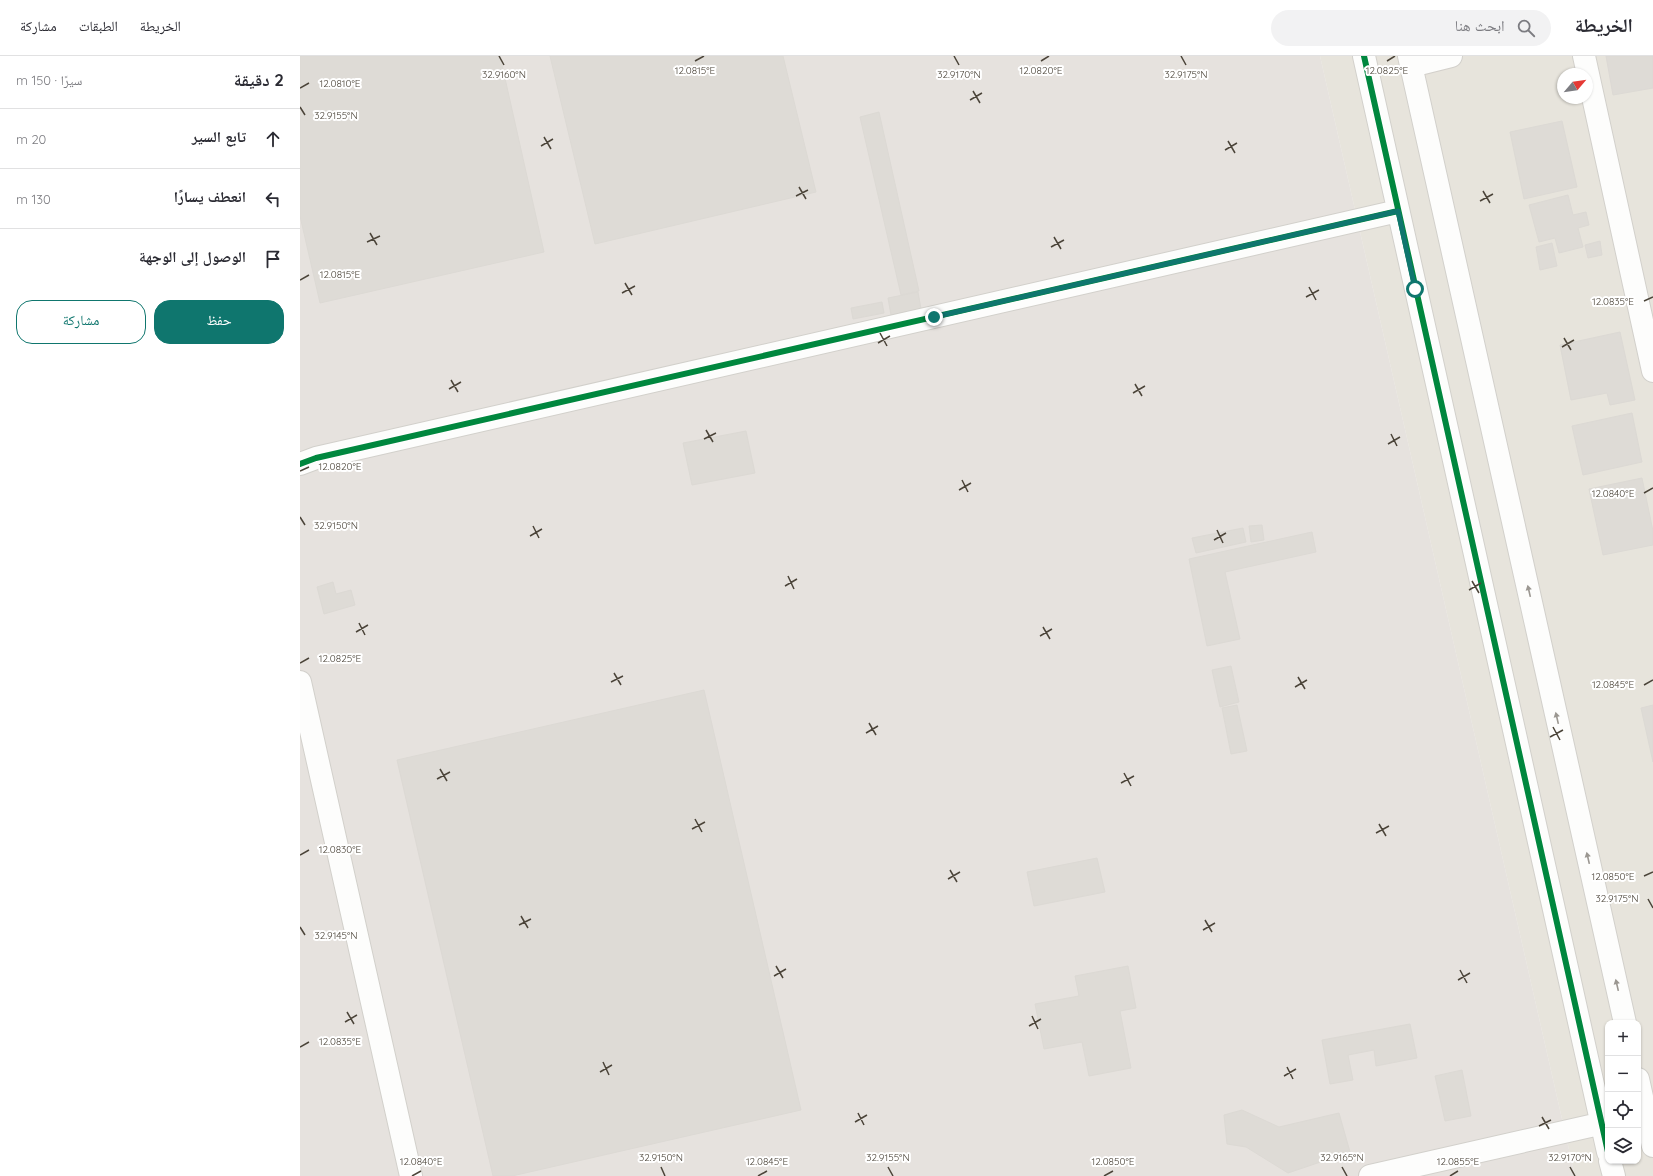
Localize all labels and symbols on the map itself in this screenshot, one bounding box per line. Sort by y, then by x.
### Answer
text: 12.0815°E [675,64,716,77]
text: 12.0820°E [1020,64,1063,77]
text: 12.0825°E [1366,64,1409,77]
text: 32.9160°N [482,68,526,81]
text: 32.9170°N [937,68,981,81]
text: 32.9175°N [1164,68,1208,81]
north arrow [1557,68,1593,104]
text: 12.0810°E [319,77,361,90]
text: 32.9155°N [314,109,358,122]
text: 12.0815°E [320,268,361,281]
route start [1406,280,1424,298]
text: 12.0835°E [1592,295,1634,308]
route end [925,308,943,326]
text: 12.0820°E [319,460,362,473]
text: 12.0840°E [1592,487,1635,500]
text: 32.9150°N [314,519,358,532]
one-way arrow [1525,585,1531,597]
text: 12.0825°E [319,652,362,665]
text: 12.0845°E [1592,678,1634,691]
one-way arrow [1554,711,1560,723]
text: 12.0830°E [319,843,362,856]
one-way arrow [1585,852,1591,864]
text: 12.0850°E [1592,870,1635,883]
text: 32.9175°N [1595,892,1639,905]
text: 32.9145°N [314,929,358,942]
one-way arrow [1613,979,1619,991]
text: 12.0835°E [319,1035,361,1048]
text: 32.9150°N [639,1151,683,1164]
text: 32.9155°N [866,1151,910,1164]
text: 32.9165°N [1320,1151,1364,1164]
text: 32.9170°N [1548,1151,1592,1164]
text: 12.0840°E [400,1155,443,1168]
text: 12.0845°E [746,1155,788,1168]
text: 12.0850°E [1092,1155,1135,1168]
text: 12.0855°E [1437,1155,1479,1168]

